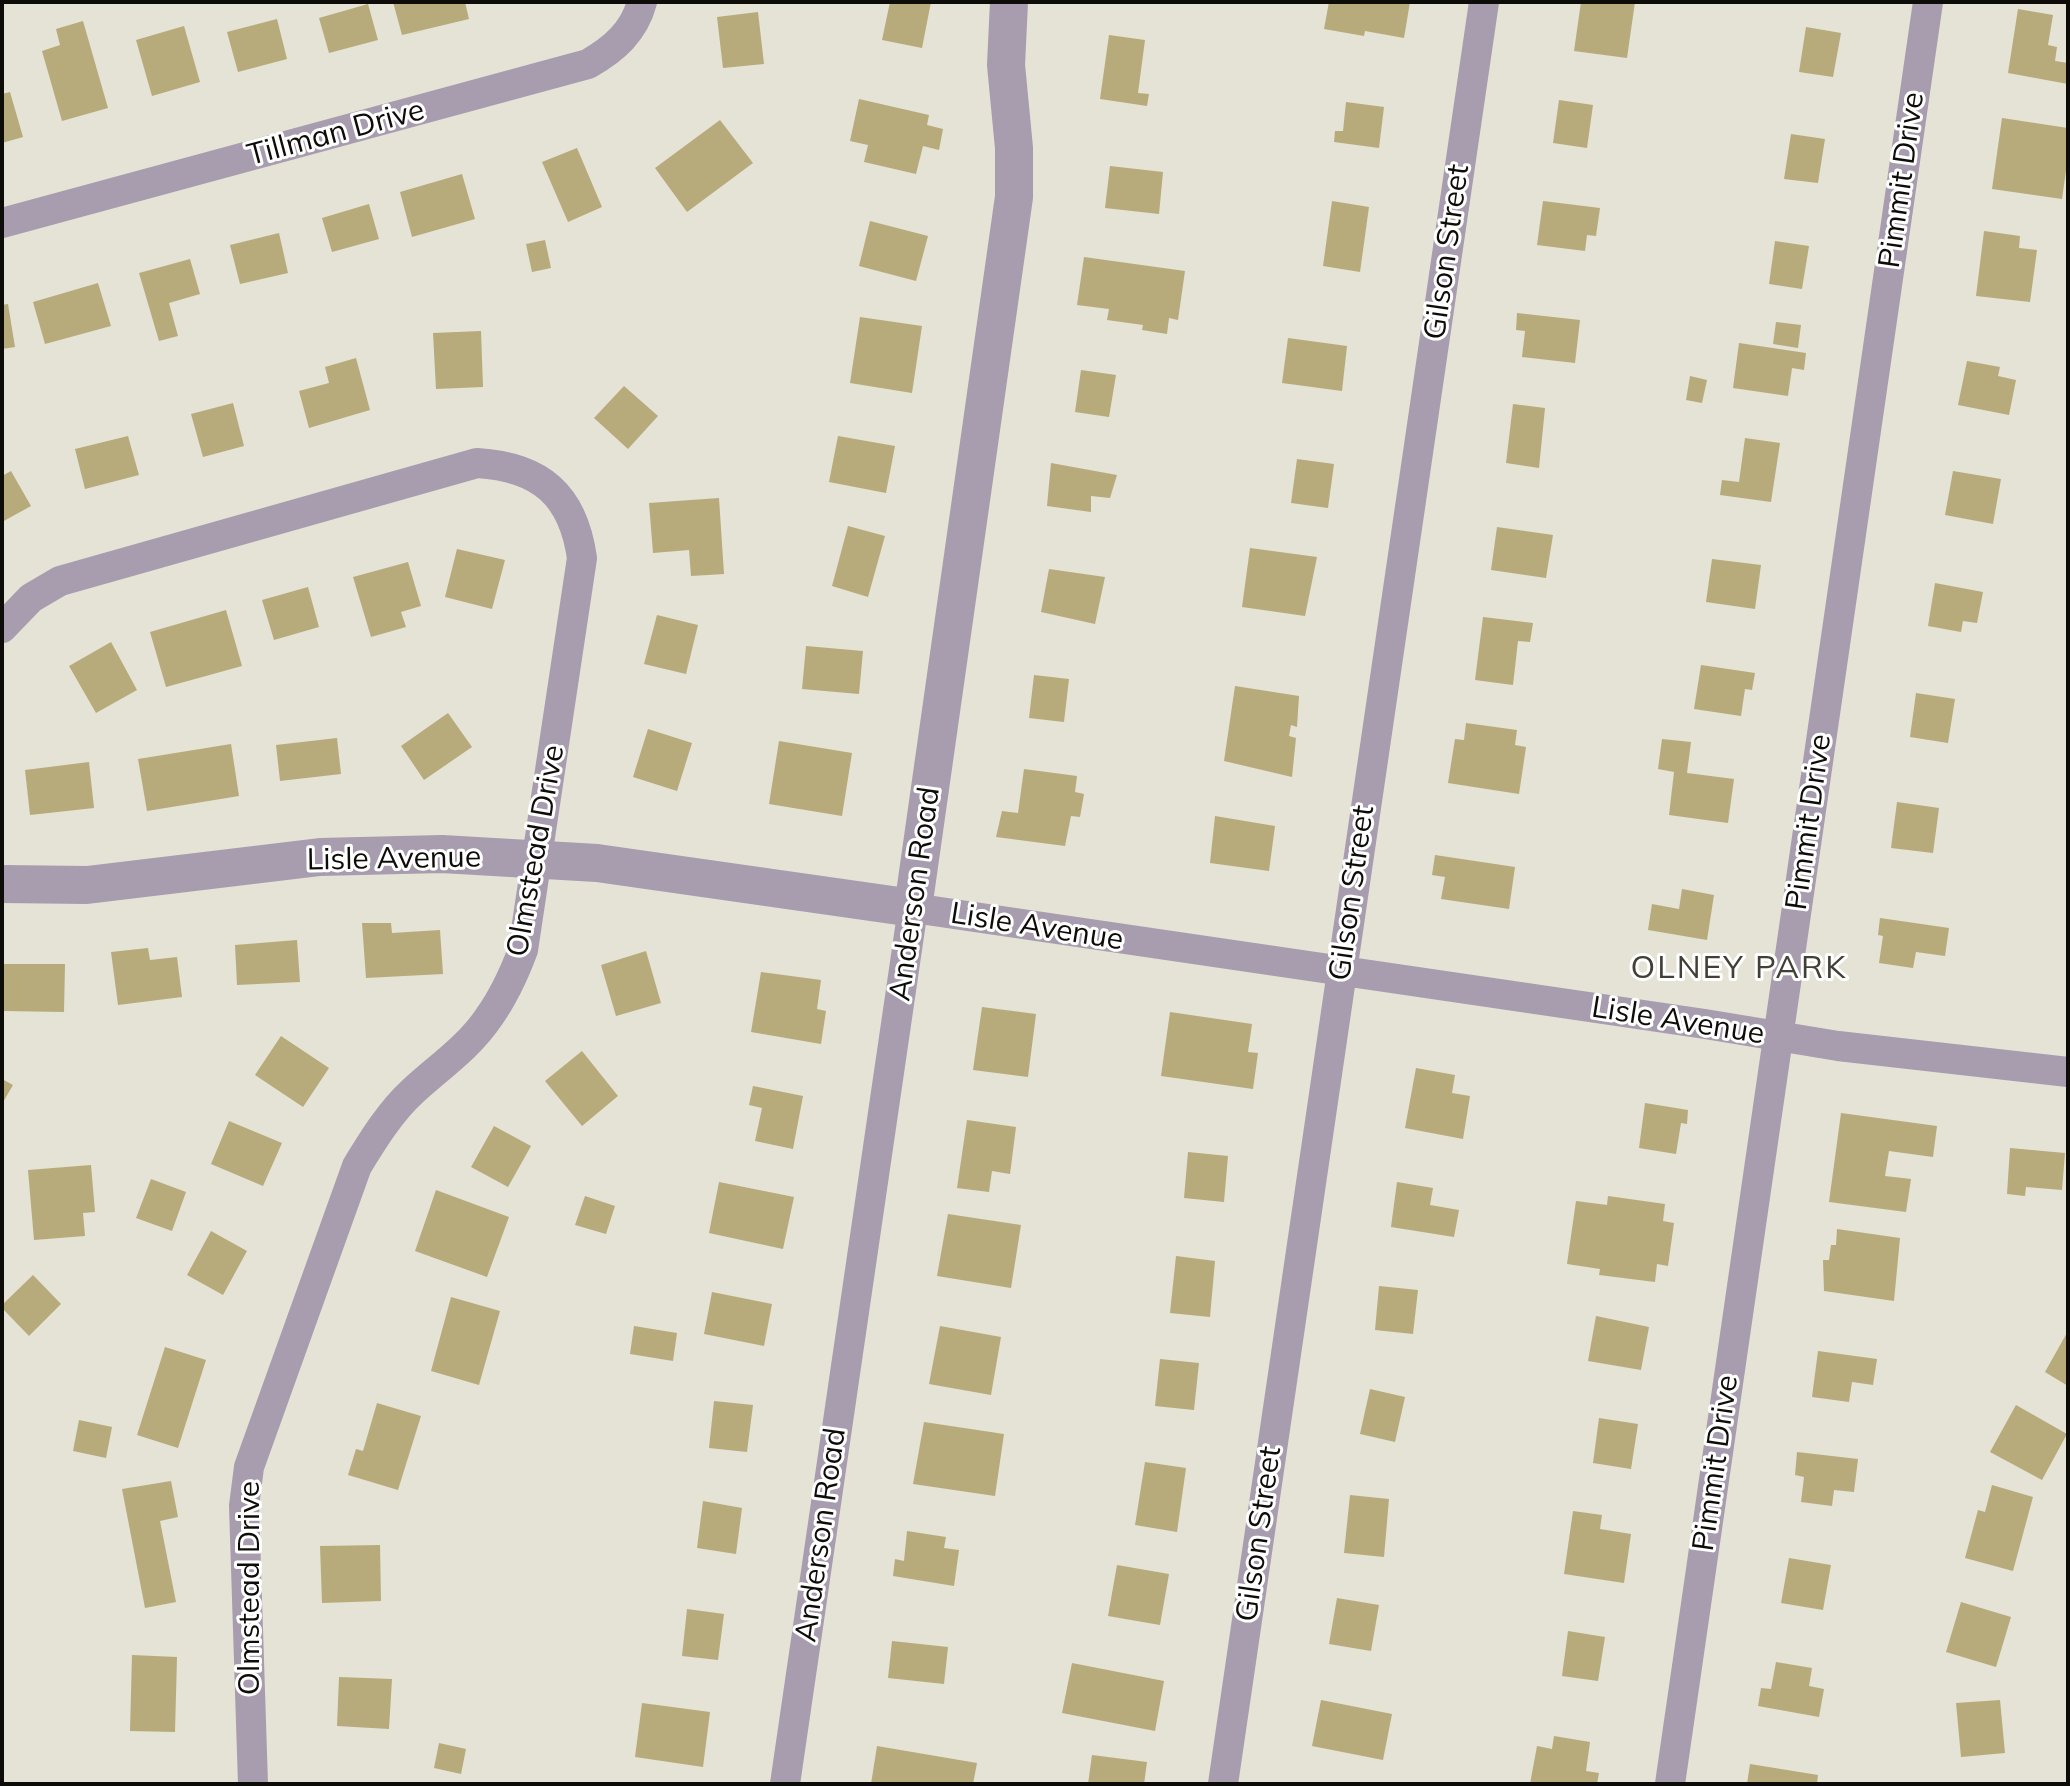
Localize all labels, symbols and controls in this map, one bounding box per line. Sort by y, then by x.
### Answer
street label: Pimmit Drive [1872,90,1932,270]
street label: Tillman Drive [244,92,428,174]
street label: Gilson Street [1417,162,1477,342]
street label: Pimmit Drive [1779,732,1839,912]
street label: Olmstead Drive [500,742,572,960]
street label: Anderson Road [882,785,948,1003]
street label: Gilson Street [1322,803,1382,983]
street label: Lisle Avenue [307,839,481,879]
street label: Lisle Avenue [948,896,1126,958]
district label: OLNEY PARK [1631,949,1847,987]
street label: Lisle Avenue [1589,990,1767,1052]
street label: Pimmit Drive [1686,1373,1746,1553]
street label: Anderson Road [788,1426,854,1644]
street label: Gilson Street [1229,1444,1289,1624]
street label: Olmstead Drive [232,1481,268,1695]

